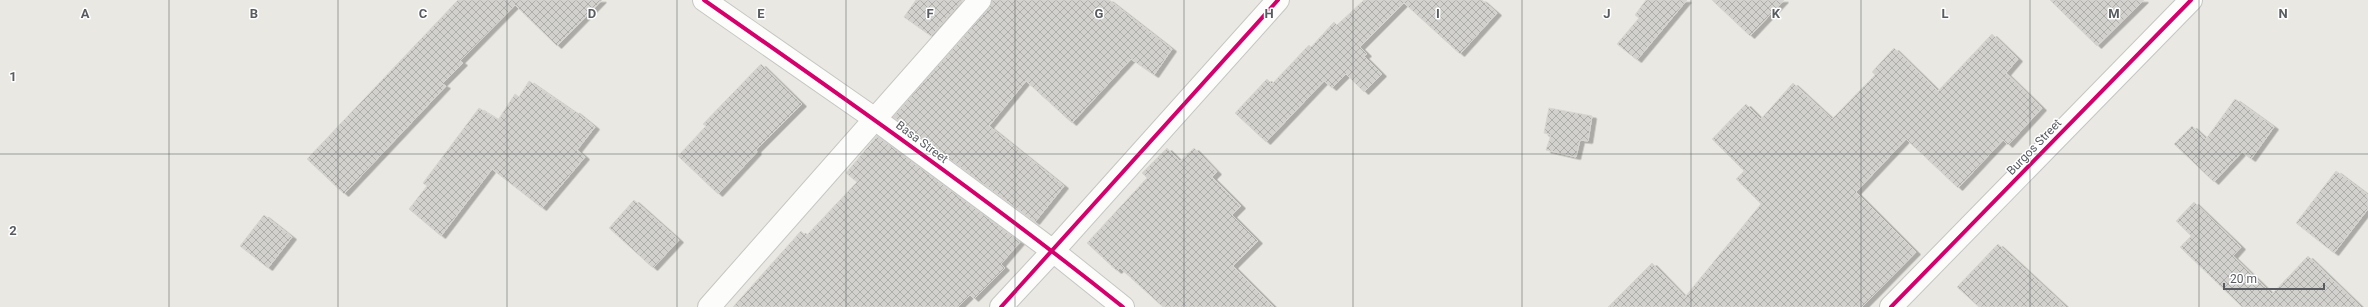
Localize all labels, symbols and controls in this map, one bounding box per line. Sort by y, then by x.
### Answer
text: A [81,6,90,21]
text: B [250,6,258,21]
text: C [419,6,428,21]
text: D [588,6,596,21]
text: E [757,6,765,21]
text: F [926,6,934,21]
text: G [1095,6,1104,21]
text: H [1264,6,1274,21]
text: I [1436,6,1440,21]
text: J [1603,6,1611,21]
text: K [1772,6,1781,21]
text: L [1941,6,1949,21]
text: M [2108,6,2120,21]
text: N [2278,6,2288,21]
text: 1 [9,69,17,84]
street label: Burgos Street [2004,116,2064,178]
street label: Basa Street [893,118,951,166]
text: 2 [9,223,17,238]
scale bar [2224,265,2324,291]
text: 20 m [2230,272,2257,286]

